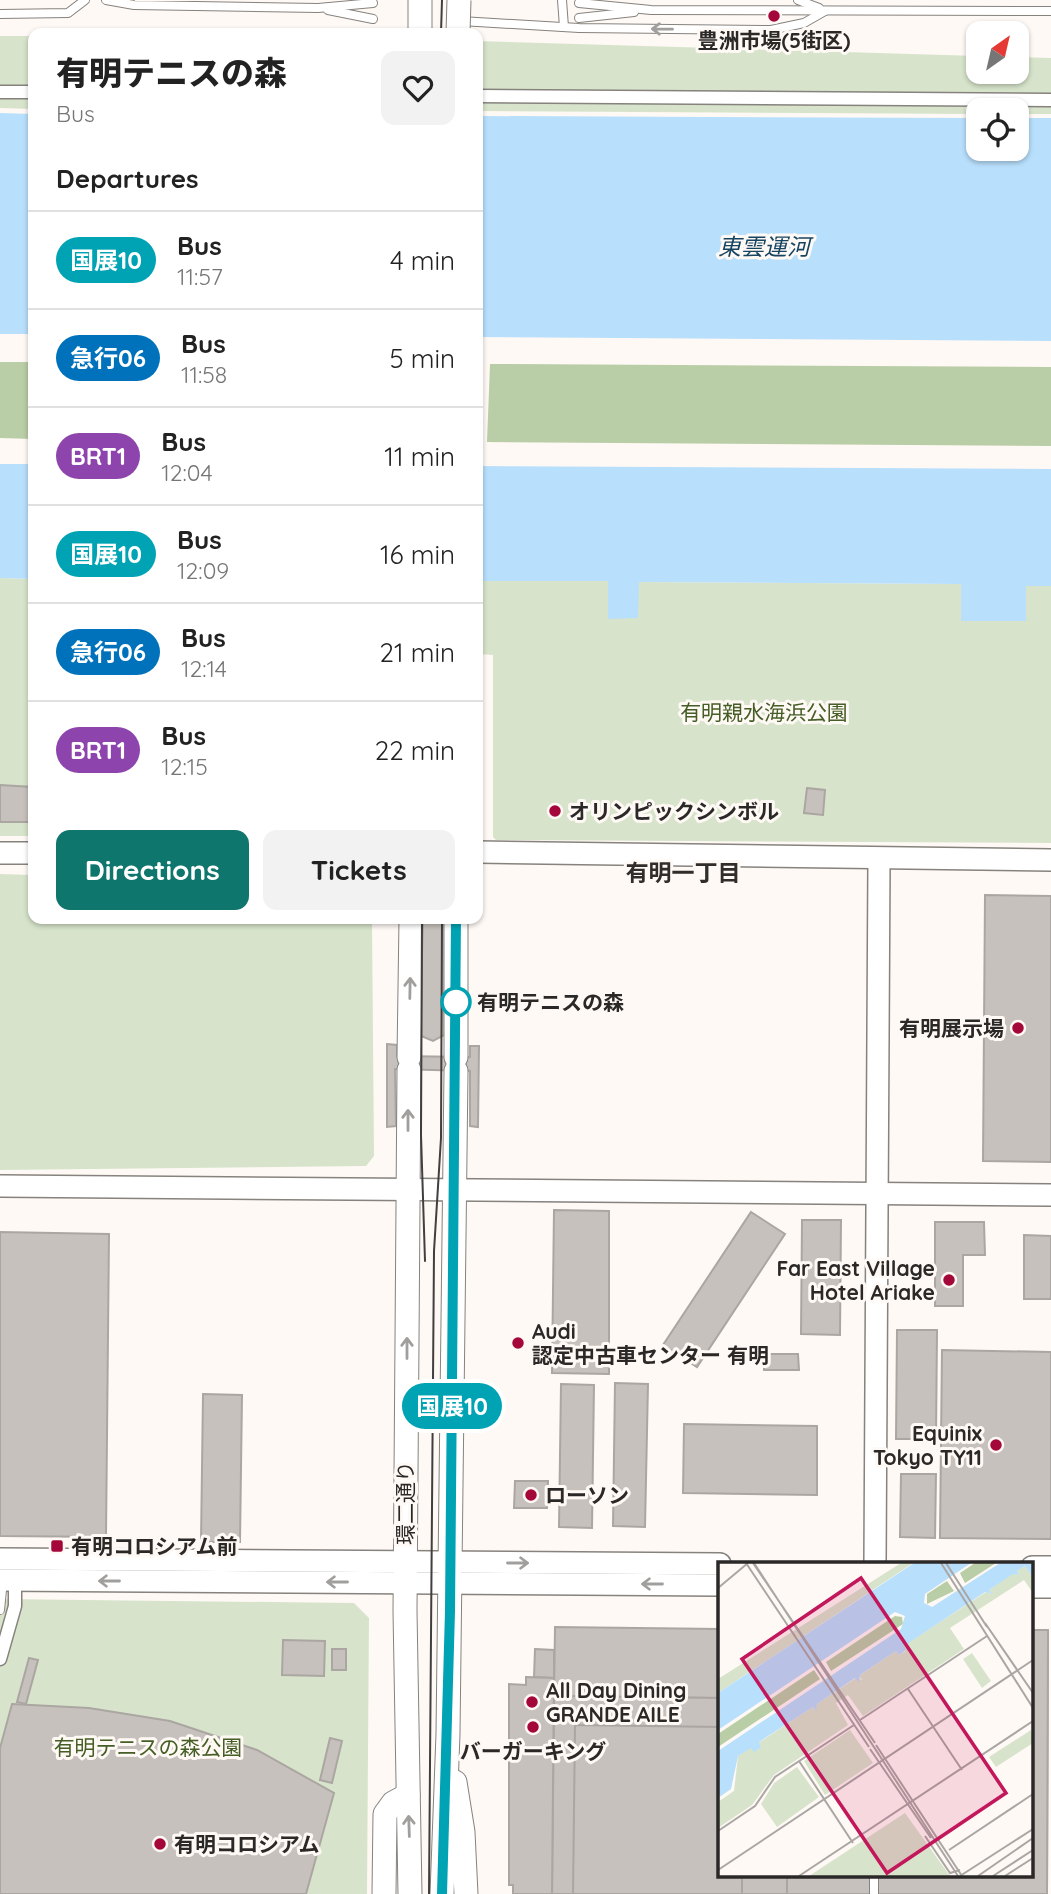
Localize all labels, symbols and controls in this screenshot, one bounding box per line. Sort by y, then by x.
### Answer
marker: 豊洲市場(5街区) [766,8,782,24]
north arrow [966,21,1029,84]
map controls [966,21,1029,161]
one-way arrow [651,22,674,35]
place label: 豊洲市場(5街区) [697,27,851,53]
button: heart [381,51,455,125]
text: 有明テニスの森 [56,52,287,93]
button: locate [966,98,1029,161]
text: Bus [56,99,95,128]
text: Departures [56,162,199,195]
text: Bus [177,229,222,262]
water label: 東雲運河 [718,232,814,261]
text: 4 min [390,244,455,277]
text: 国展10 [70,245,142,275]
text: 11:57 [177,262,223,291]
text: Bus [181,327,226,360]
text: 5 min [389,342,455,375]
text: 急行06 [70,343,146,373]
text: 11:58 [181,360,227,389]
text: Bus [161,425,206,458]
text: 11 min [384,440,455,473]
text: BRT1 [70,441,126,471]
text: 12:04 [161,458,213,487]
text: Bus [177,523,222,556]
text: 16 min [380,538,455,571]
text: 国展10 [70,539,142,569]
text: 12:09 [177,556,229,585]
text: Bus [181,621,226,654]
text: 21 min [380,636,455,669]
text: 急行06 [70,637,146,667]
text: 12:14 [181,654,227,683]
park label: 有明親水海浜公園 [680,699,848,725]
text: Bus [161,719,206,752]
text: 22 min [375,734,455,767]
text: BRT1 [70,735,126,765]
text: 12:15 [161,752,208,781]
place label: オリンピックシンボル [569,798,779,824]
marker: オリンピックシンボル [547,803,563,819]
button: Directions [56,830,249,910]
button: Tickets [263,830,455,910]
district label: 有明一丁目 [626,858,741,887]
one-way arrow [403,977,417,1000]
marker: 有明テニスの森 [441,987,471,1017]
place label: 有明テニスの森 [477,989,624,1015]
place label: 有明展示場 [899,1015,1004,1041]
marker: 有明展示場 [1010,1020,1026,1036]
one-way arrow [401,1109,415,1132]
place label: Far East Village Hotel Ariake [777,1255,935,1305]
marker: Far East Village Hotel Ariake [941,1272,957,1288]
place label: Audi 認定中古車センター 有明 [532,1318,769,1368]
marker: Audi 認定中古車センター 有明 [510,1335,526,1351]
one-way arrow [400,1337,413,1360]
line badge: 国展10 [403,1383,501,1429]
text: 国展10 [416,1391,488,1421]
place label: Equinix Tokyo TY11 [873,1420,982,1470]
marker: Equinix Tokyo TY11 [988,1437,1004,1453]
street label: 環二通り [392,1461,418,1545]
place label: ローソン [545,1482,629,1508]
marker: ローソン [523,1487,539,1503]
place label: 有明コロシアム前 [71,1533,238,1559]
marker: 有明コロシアム前 [49,1538,65,1554]
one-way arrow [507,1556,530,1569]
inset map [718,1562,1034,1876]
one-way arrow [98,1574,121,1588]
one-way arrow [326,1575,349,1589]
one-way arrow [641,1577,664,1591]
place label: All Day Dining GRANDE AILE [546,1677,686,1727]
marker: All Day Dining GRANDE AILE [524,1694,540,1710]
marker: バーガーキング [525,1719,541,1735]
park label: 有明テニスの森公園 [54,1734,243,1760]
place label: バーガーキング [460,1738,606,1764]
one-way arrow [402,1815,416,1838]
place label: 有明コロシアム [174,1831,320,1857]
marker: 有明コロシアム [152,1836,168,1852]

